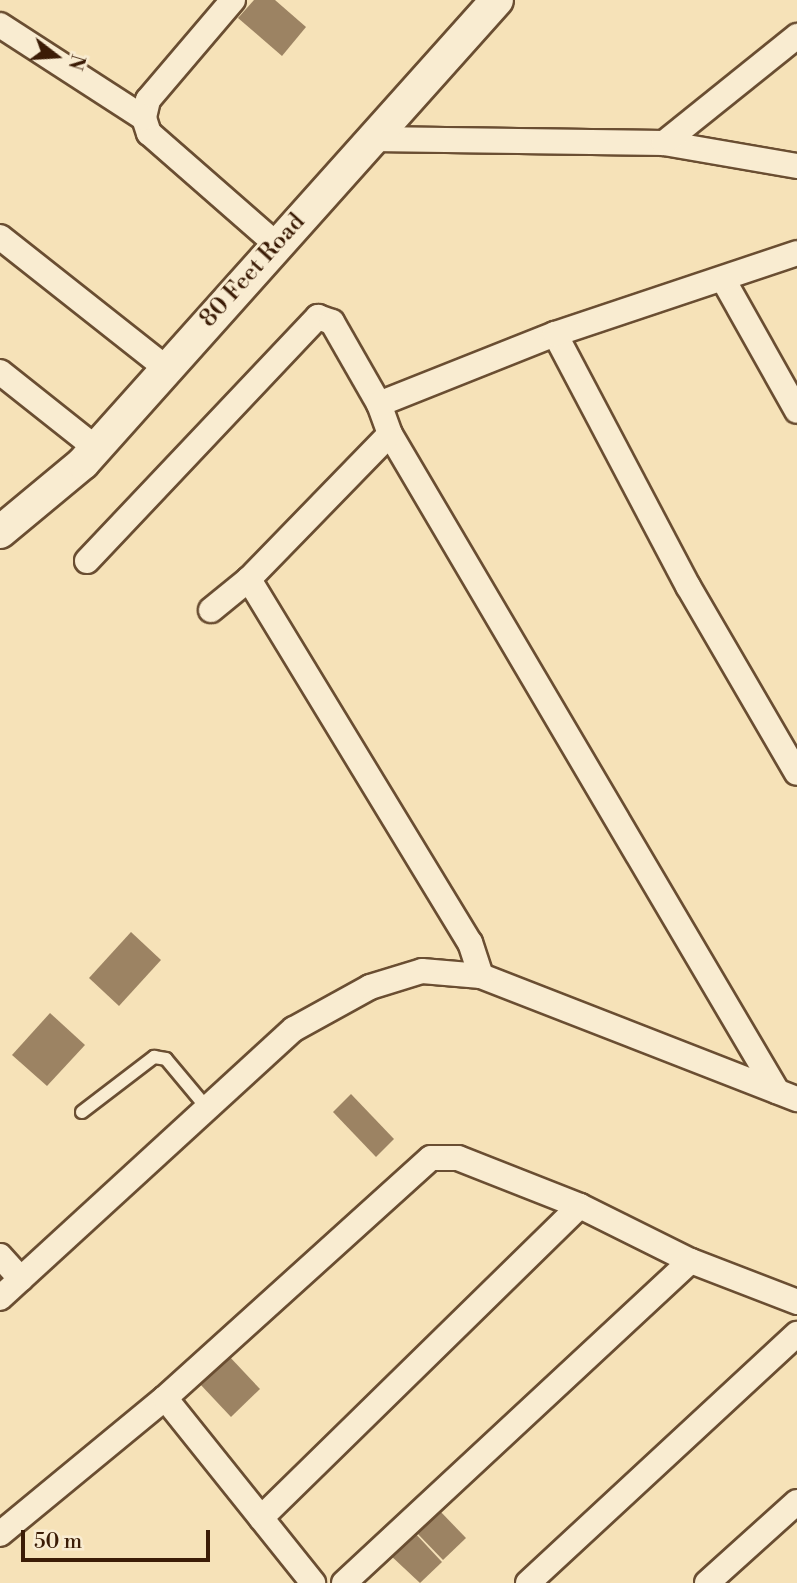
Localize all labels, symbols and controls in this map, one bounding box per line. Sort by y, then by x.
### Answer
north arrow [21,21,91,91]
text: N [62,51,90,73]
street label: 80 Feet Road [194,208,312,334]
scale bar [24,1516,214,1560]
text: 50 m [34,1529,82,1555]

